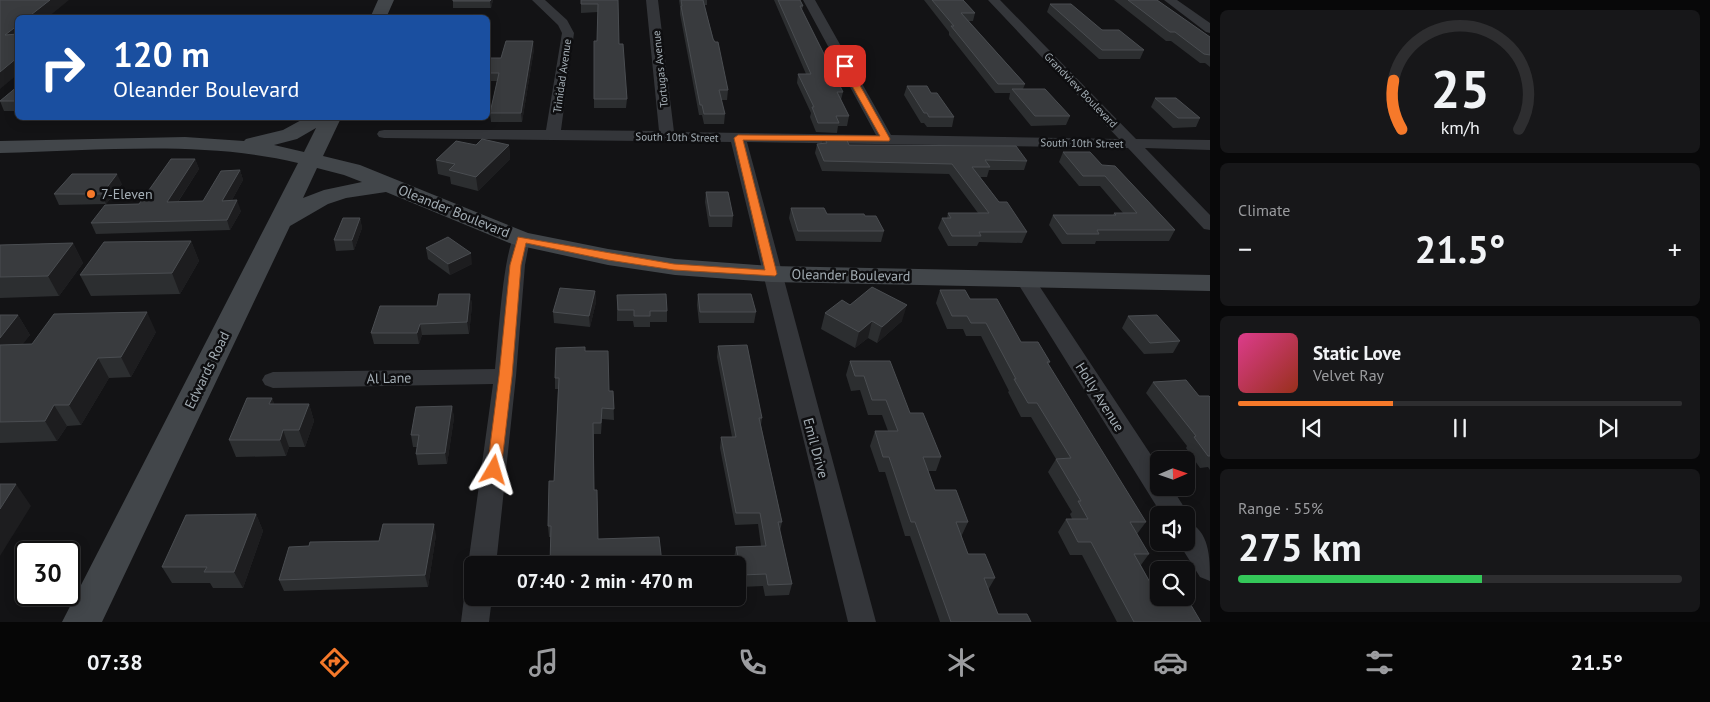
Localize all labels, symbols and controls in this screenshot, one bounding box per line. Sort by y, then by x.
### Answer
street label: Tortugas Avenue [649,29,671,108]
text: 120 m [113,31,210,77]
icon: right [30,35,95,100]
street label: Trinidad Avenue [550,38,574,114]
pin [824,45,866,87]
street label: Grandview Boulevard [1041,49,1121,131]
icon: arrive [831,52,859,80]
text: 25 [1431,55,1489,122]
text: Oleander Boulevard [113,75,299,103]
text: km/h [1440,116,1480,139]
street label: South 10th Street [635,129,719,145]
street label: South 10th Street [1040,135,1124,151]
street label: Oleander Boulevard [396,180,512,242]
place label: 7-Eleven [101,185,153,203]
marker: 7-Eleven [85,188,97,200]
text: Climate [1238,200,1290,220]
text: 21.5° [1415,224,1505,273]
text: − [1238,230,1252,267]
text: + [1668,230,1682,267]
street label: Oleander Boulevard [792,265,910,285]
street label: Edwards Road [181,328,233,412]
text: Static Love [1313,341,1401,365]
street label: Holly Avenue [1072,359,1128,435]
text: Velvet Ray [1313,365,1384,385]
street label: Al Lane [366,369,412,387]
icon: previous [1298,414,1326,442]
icon: pause [1446,414,1474,442]
icon: next [1594,414,1622,442]
street label: Emil Drive [799,416,833,480]
position arrow [467,443,519,495]
north arrow [1150,451,1195,496]
map controls [1150,451,1195,606]
text: Range · 55% [1238,498,1323,518]
button: sound [1150,506,1195,551]
text: 275 km [1238,522,1362,571]
speed limit sign: 30 [15,541,80,606]
button: search [1150,561,1195,606]
text: 07:40 · 2 min · 470 m [517,569,693,593]
icon: directions [317,645,352,680]
icon: music [526,645,561,680]
icon: phone [735,645,770,680]
icon: climate [944,645,979,680]
icon: car [1153,645,1188,680]
icon: filters [1362,645,1397,680]
text: 07:38 [87,648,143,676]
text: 21.5° [1570,648,1623,676]

